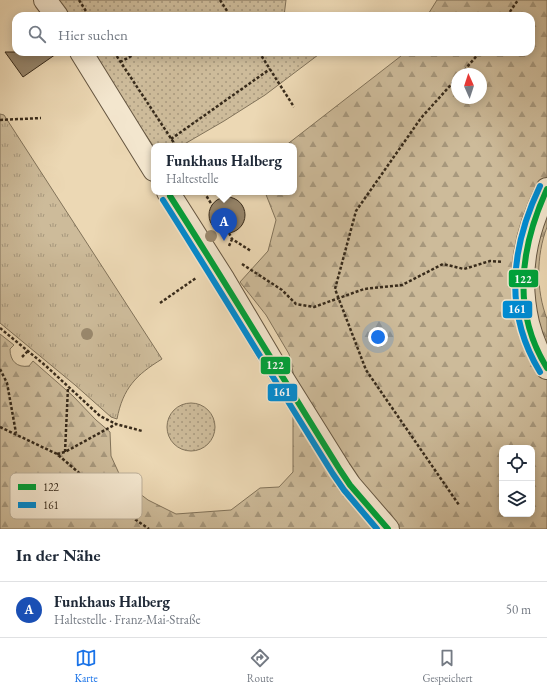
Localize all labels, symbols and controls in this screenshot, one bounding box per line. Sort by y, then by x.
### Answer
search box [12,12,535,56]
icon: search [26,23,48,45]
text: Hier suchen [58,25,128,44]
north arrow [451,68,487,104]
popup [151,143,297,195]
text: Funkhaus Halberg [166,151,282,170]
text: Haltestelle [166,170,219,187]
pin: A [211,208,237,241]
line badge: 122 [508,269,539,288]
text: 122 [514,272,532,286]
line badge: 161 [502,300,533,319]
text: 161 [508,302,526,316]
your location [368,327,388,347]
line badge: 122 [260,356,291,375]
text: 122 [266,358,284,372]
line badge: 161 [267,383,298,402]
text: 161 [273,385,291,399]
map controls [499,445,535,517]
button: locate [499,445,535,481]
legend [10,473,142,519]
text: 122 [43,480,60,494]
button: layers [499,481,535,517]
text: 161 [43,498,59,512]
text: In der Nähe [16,544,101,566]
text: Funkhaus Halberg [54,592,170,611]
text: A [24,601,34,618]
text: 50 m [506,601,531,618]
text: Haltestelle · Franz-Mai-Straße [54,611,201,628]
tab: Karte [74,647,98,685]
tab: Route [247,647,274,685]
tab: Gespeichert [422,647,473,685]

